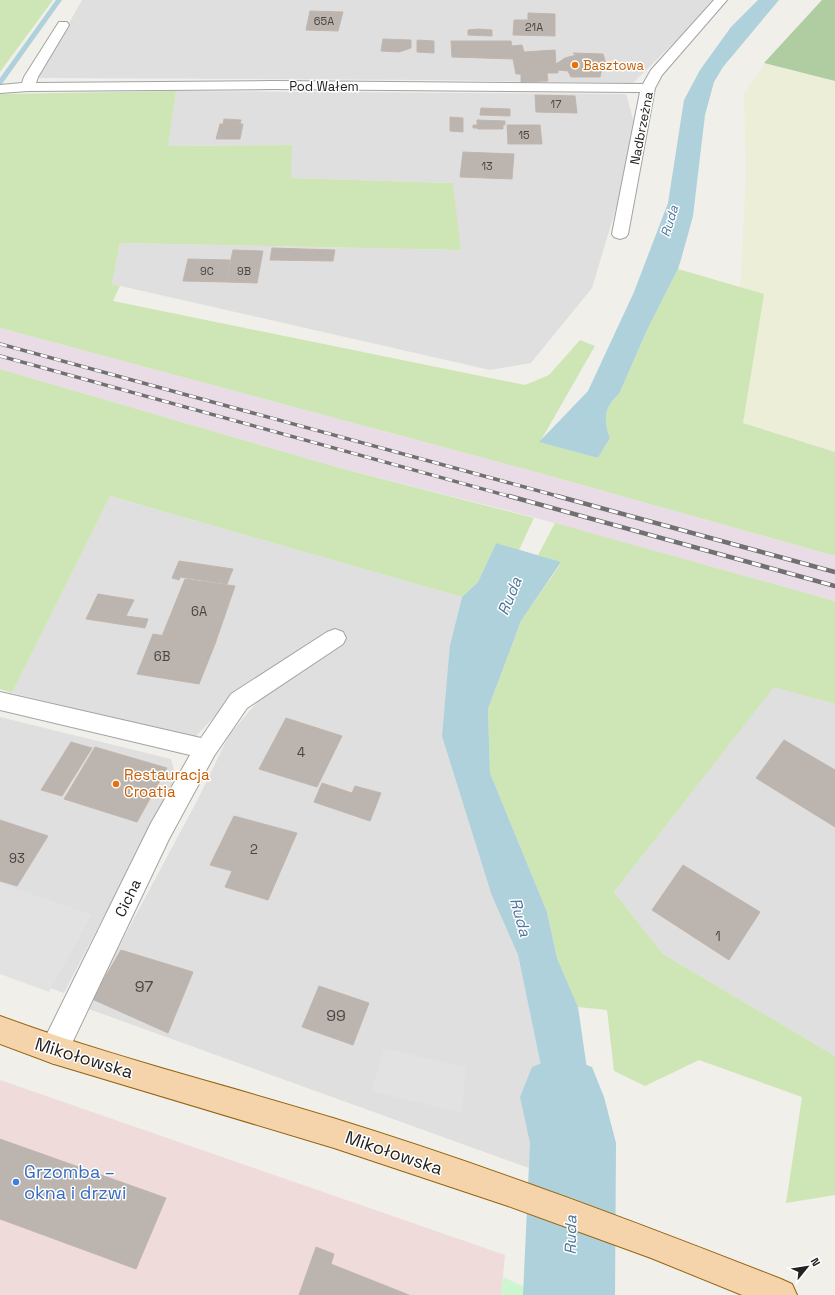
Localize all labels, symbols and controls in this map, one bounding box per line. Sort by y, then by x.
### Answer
house number: 65A [314,14,334,28]
house number: 21A [525,20,543,34]
place label: Basztowa [583,57,645,74]
marker: Basztowa [570,60,580,70]
street label: Pod Wałem [289,78,359,95]
street label: Nadbrzeżna [626,90,657,166]
house number: 17 [551,97,561,111]
house number: 15 [518,128,530,142]
house number: 13 [481,159,493,173]
water label: Ruda [657,203,682,239]
house number: 9C [200,264,214,278]
house number: 9B [237,264,251,278]
water label: Ruda [492,573,527,618]
house number: 6A [191,603,207,620]
house number: 6B [154,648,170,665]
house number: 4 [297,744,305,761]
place label: Restauracja Croatia [124,765,210,801]
marker: Restauracja Croatia [111,779,121,789]
house number: 2 [250,841,258,858]
house number: 93 [9,850,25,867]
street label: Cicha [110,875,145,920]
water label: Ruda [505,895,536,940]
house number: 1 [715,928,721,945]
house number: 97 [135,976,153,997]
house number: 99 [326,1005,346,1026]
street label: Mikołowska [32,1032,136,1083]
street label: Mikołowska [342,1125,446,1180]
place label: Grzomba – okna i drzwi [24,1160,126,1204]
marker: Grzomba – okna i drzwi [11,1177,21,1187]
water label: Ruda [560,1214,581,1255]
north arrow [787,1247,827,1287]
text: N [808,1255,824,1269]

